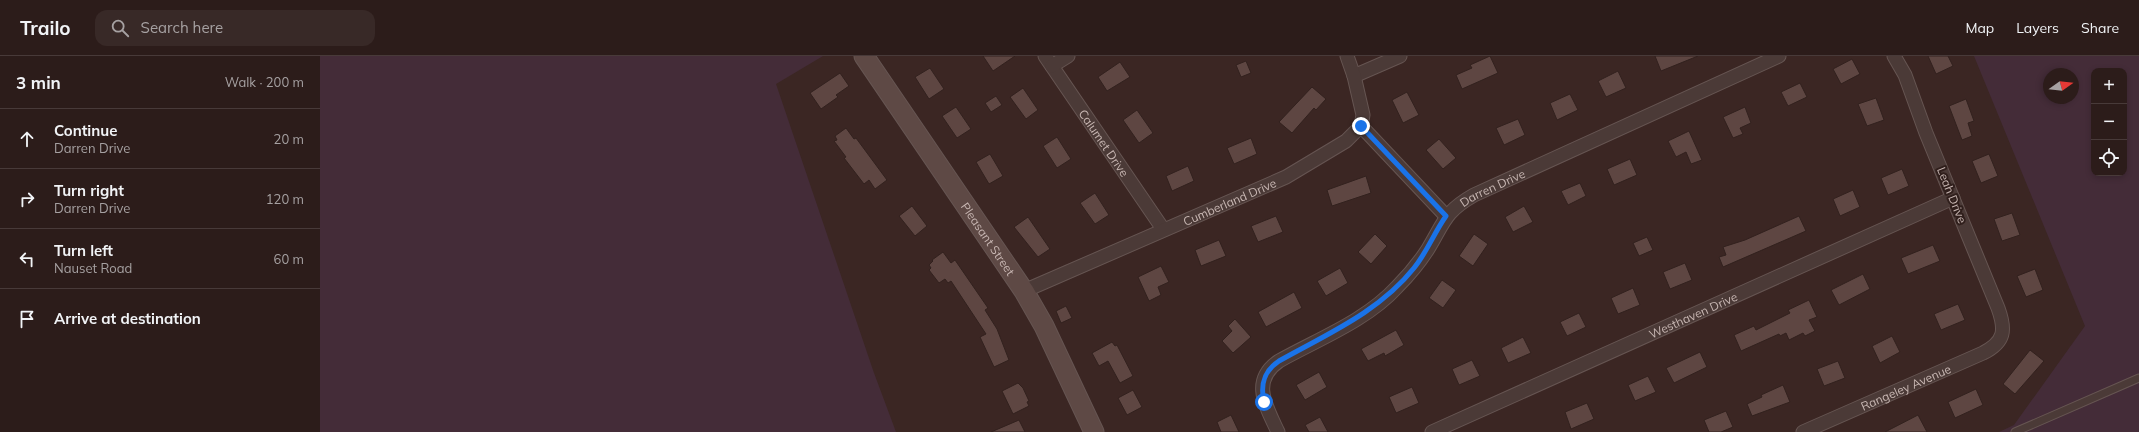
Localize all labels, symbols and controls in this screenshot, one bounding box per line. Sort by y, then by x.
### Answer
search box [95,10,375,46]
text: Trailo [20,16,71,40]
icon: search [109,17,131,39]
text: Search here [141,18,223,37]
text: Map [1965,19,1994,37]
text: Layers [2016,19,2059,37]
text: Share [2081,19,2119,37]
north arrow [2043,68,2079,104]
map controls [2091,68,2127,176]
button: + [2091,68,2127,104]
text: 3 min [16,72,61,93]
text: Walk · 200 m [225,74,304,90]
button: − [2091,104,2127,140]
street label: Calumet Drive [1076,106,1132,179]
route end [1352,117,1370,135]
text: Continue [54,121,117,140]
icon: ahead [16,128,38,150]
text: 20 m [274,131,304,147]
text: Darren Drive [54,140,130,156]
button: locate [2091,140,2127,176]
street label: Darren Drive [1457,165,1527,210]
street label: Leah Drive [1934,165,1970,225]
street label: Cumberland Drive [1181,175,1278,228]
text: Turn right [54,181,124,200]
icon: right [16,188,38,210]
text: 120 m [266,191,304,207]
street label: Pleasant Street [958,199,1019,278]
text: Darren Drive [54,200,130,216]
text: Turn left [54,241,113,260]
icon: left [16,248,38,270]
text: 60 m [274,251,304,267]
text: Nauset Road [54,260,132,276]
street label: Westhaven Drive [1646,288,1740,341]
icon: arrive [16,308,38,330]
text: Arrive at destination [54,309,201,328]
street label: Rangeley Avenue [1858,361,1953,413]
route start [1255,393,1273,411]

